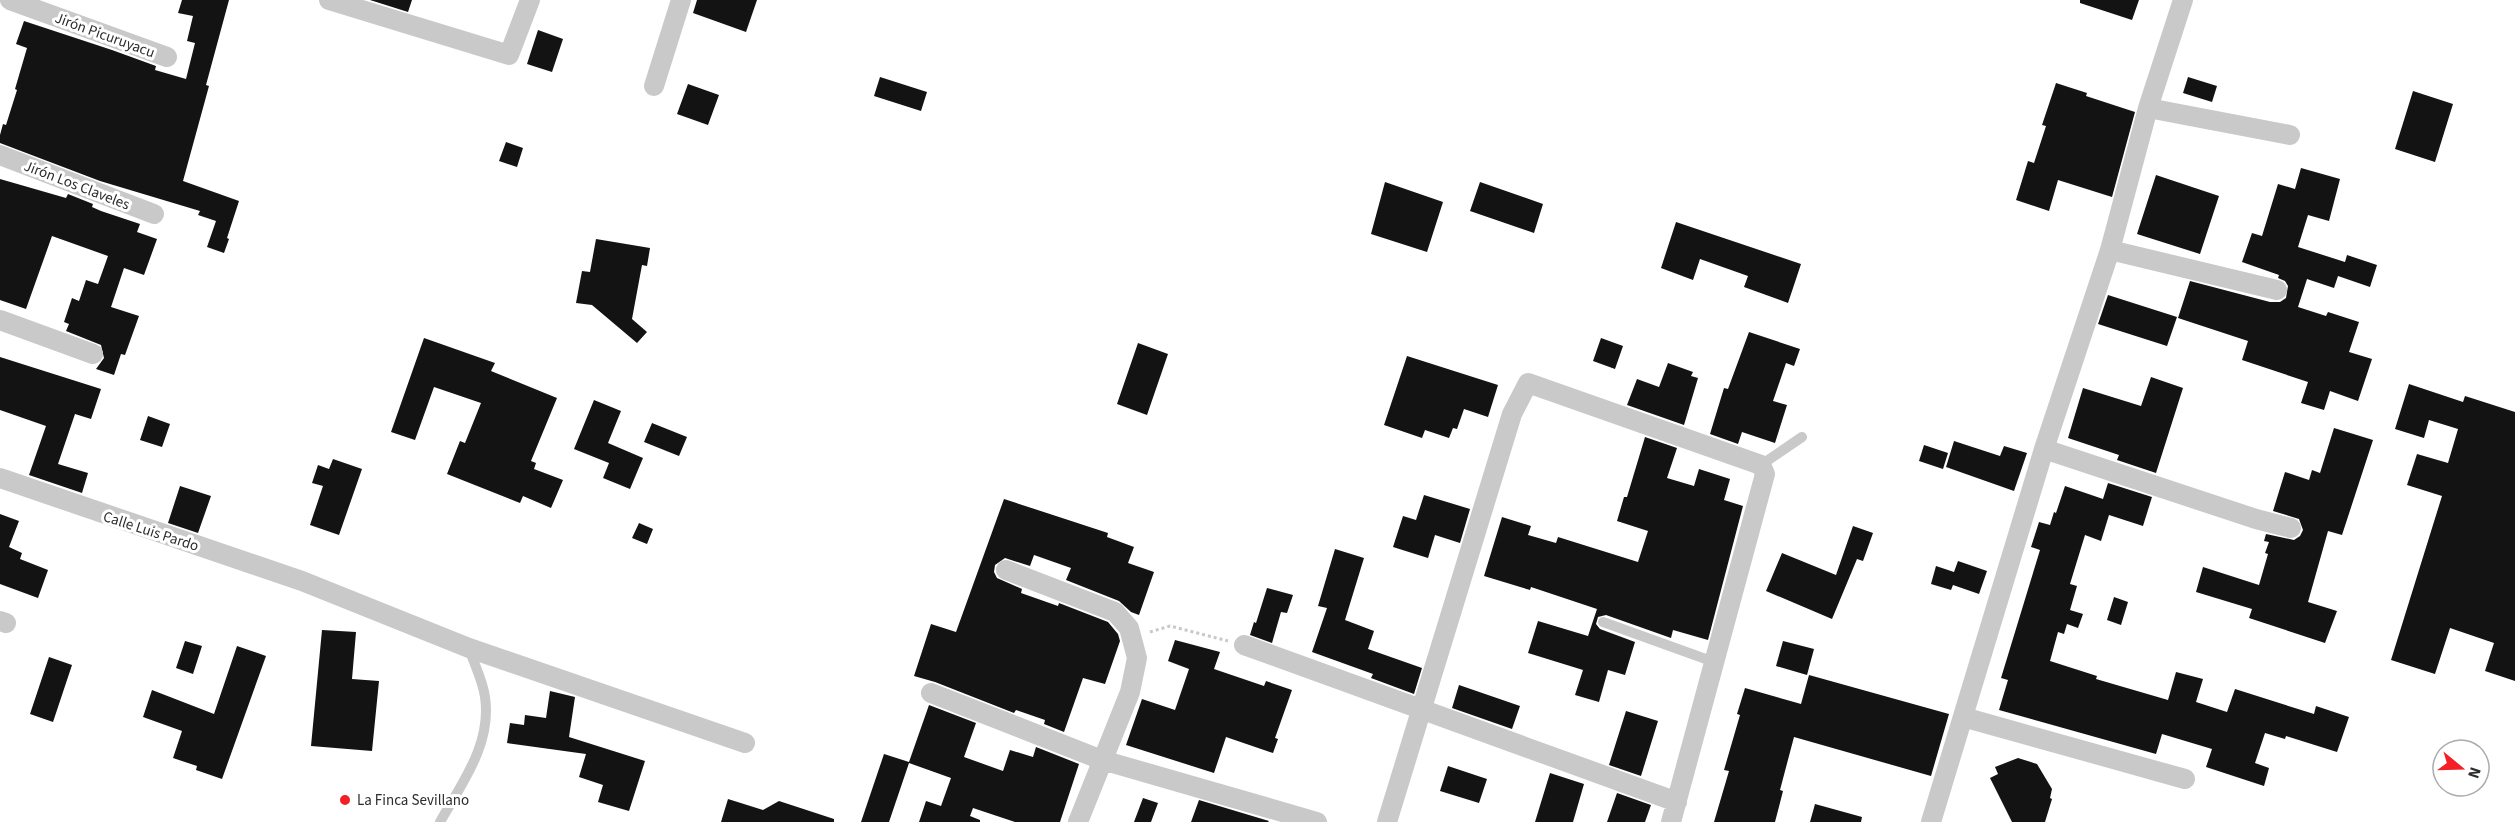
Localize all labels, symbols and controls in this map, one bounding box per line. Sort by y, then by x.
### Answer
street label: Jirón Picuruyacu [52,8,158,63]
street label: Jirón Los Claveles [21,156,133,215]
street label: Calle Luis Pardo [100,506,201,557]
north arrow [2431,738,2491,798]
text: N [2462,764,2486,781]
place label: La Finca Sevillano [357,790,469,811]
marker: La Finca Sevillano [338,793,352,807]

